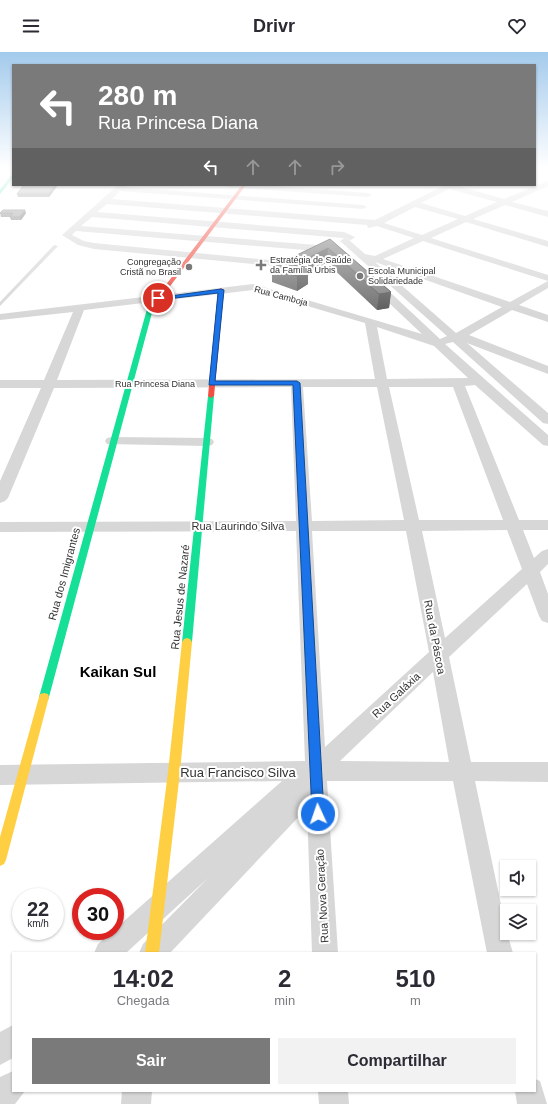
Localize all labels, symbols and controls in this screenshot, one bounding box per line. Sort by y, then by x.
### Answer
icon: menu [20,15,42,37]
icon: heart [506,15,528,37]
text: Drivr [253,16,295,36]
icon: left [32,80,84,132]
text: 280 m [98,80,177,111]
text: Rua Princesa Diana [98,113,258,133]
icon: left [200,156,222,178]
icon: ahead [242,156,264,178]
icon: ahead [284,156,306,178]
icon: right [326,156,348,178]
place label: Estratégia de Saúde da Família Urbis [270,255,352,275]
place label: Congregação Cristã no Brasil [120,257,181,277]
marker: Estratégia de Saúde da Família Urbis [255,259,267,271]
marker: Congregação Cristã no Brasil [184,262,194,272]
place label: Escola Municipal Solidariedade [368,266,436,286]
marker: Escola Municipal Solidariedade [355,271,365,281]
pin [141,281,175,315]
street label: Rua Camboja [253,284,309,308]
icon: arrive [147,287,169,309]
street label: Rua Princesa Diana [115,379,195,389]
street label: Rua Laurindo Silva [192,520,285,532]
street label: Rua dos Imigrantes [46,526,82,622]
street label: Rua Jesus de Nazaré [169,544,191,650]
street label: Rua da Páscoa [422,599,448,676]
district label: Kaikan Sul [80,663,156,680]
street label: Rua Galáxia [370,669,423,720]
street label: Rua Francisco Silva [180,765,297,780]
position arrow [297,793,339,835]
street label: Rua Nova Geração [314,849,330,943]
map controls [500,860,536,940]
button: sound [500,860,536,896]
speed limit sign: 30 [72,888,124,940]
text: 22 [27,898,49,920]
button: layers [500,904,536,940]
text: km/h [27,918,49,929]
text: 14:02 [112,965,174,992]
text: 2 [278,965,291,992]
text: 510 [396,965,436,992]
text: Chegada [117,993,169,1008]
text: min [274,993,295,1008]
text: m [410,993,421,1008]
button: Sair [32,1038,270,1084]
button: Compartilhar [278,1038,516,1084]

